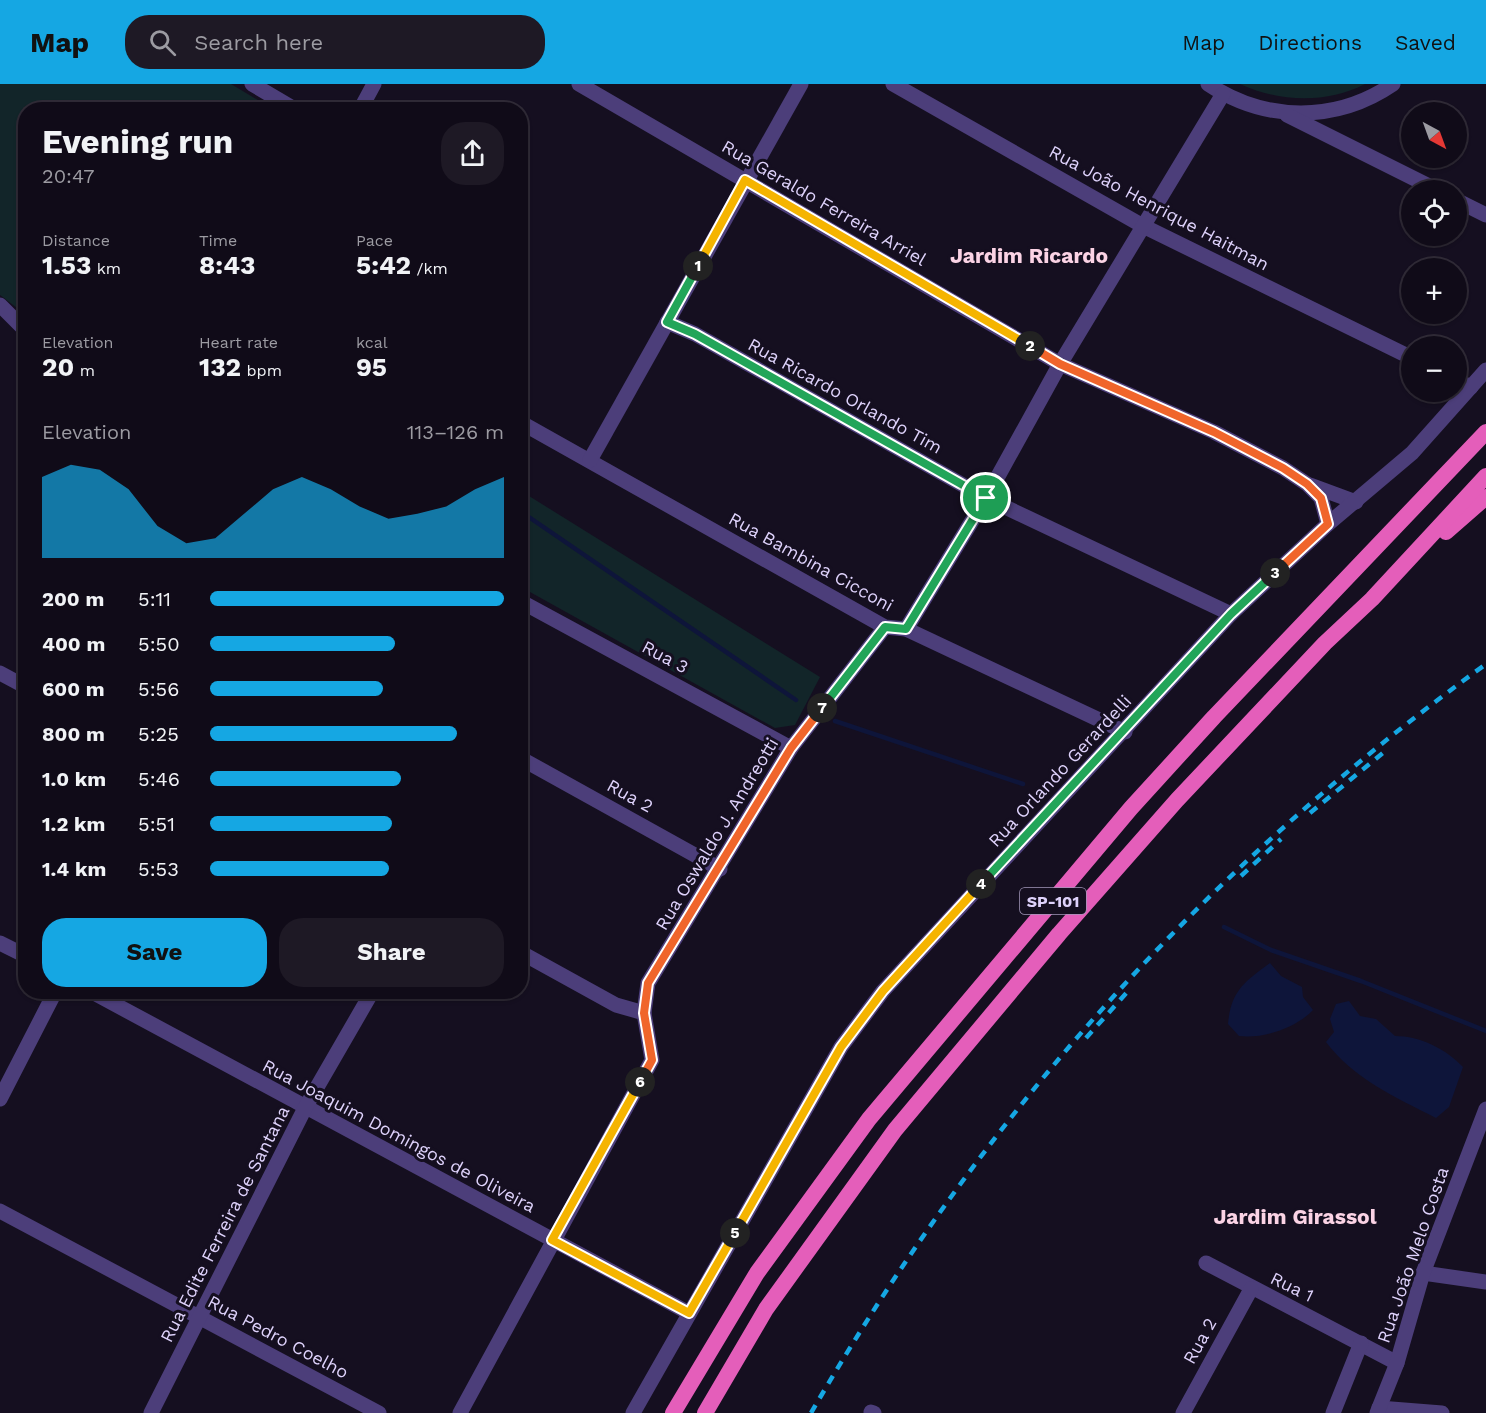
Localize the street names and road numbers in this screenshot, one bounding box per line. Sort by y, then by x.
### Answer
street label: Rua Geraldo Ferreira Arriel [718,135,931,270]
street label: Rua João Henrique Haitman [1046,141,1273,275]
street label: Rua Ricardo Orlando Tim [744,333,946,458]
street label: Rua Bambina Cicconi [725,508,897,616]
street label: Rua 3 [639,636,692,677]
street label: Rua Orlando Gerardelli [984,690,1135,851]
street label: Rua Oswaldo J. Andreotti [651,734,782,934]
street label: Rua 2 [604,774,657,817]
road number: SP-101 [1020,888,1086,914]
street label: Rua Joaquim Domingos de Oliveira [259,1054,539,1217]
street label: Rua Edite Ferreira de Santana [156,1102,293,1345]
street label: Rua João Melo Costa [1373,1164,1453,1346]
street label: Rua 1 [1267,1267,1317,1306]
street label: Rua Pedro Coelho [204,1291,352,1383]
street label: Rua 2 [1178,1314,1221,1367]

